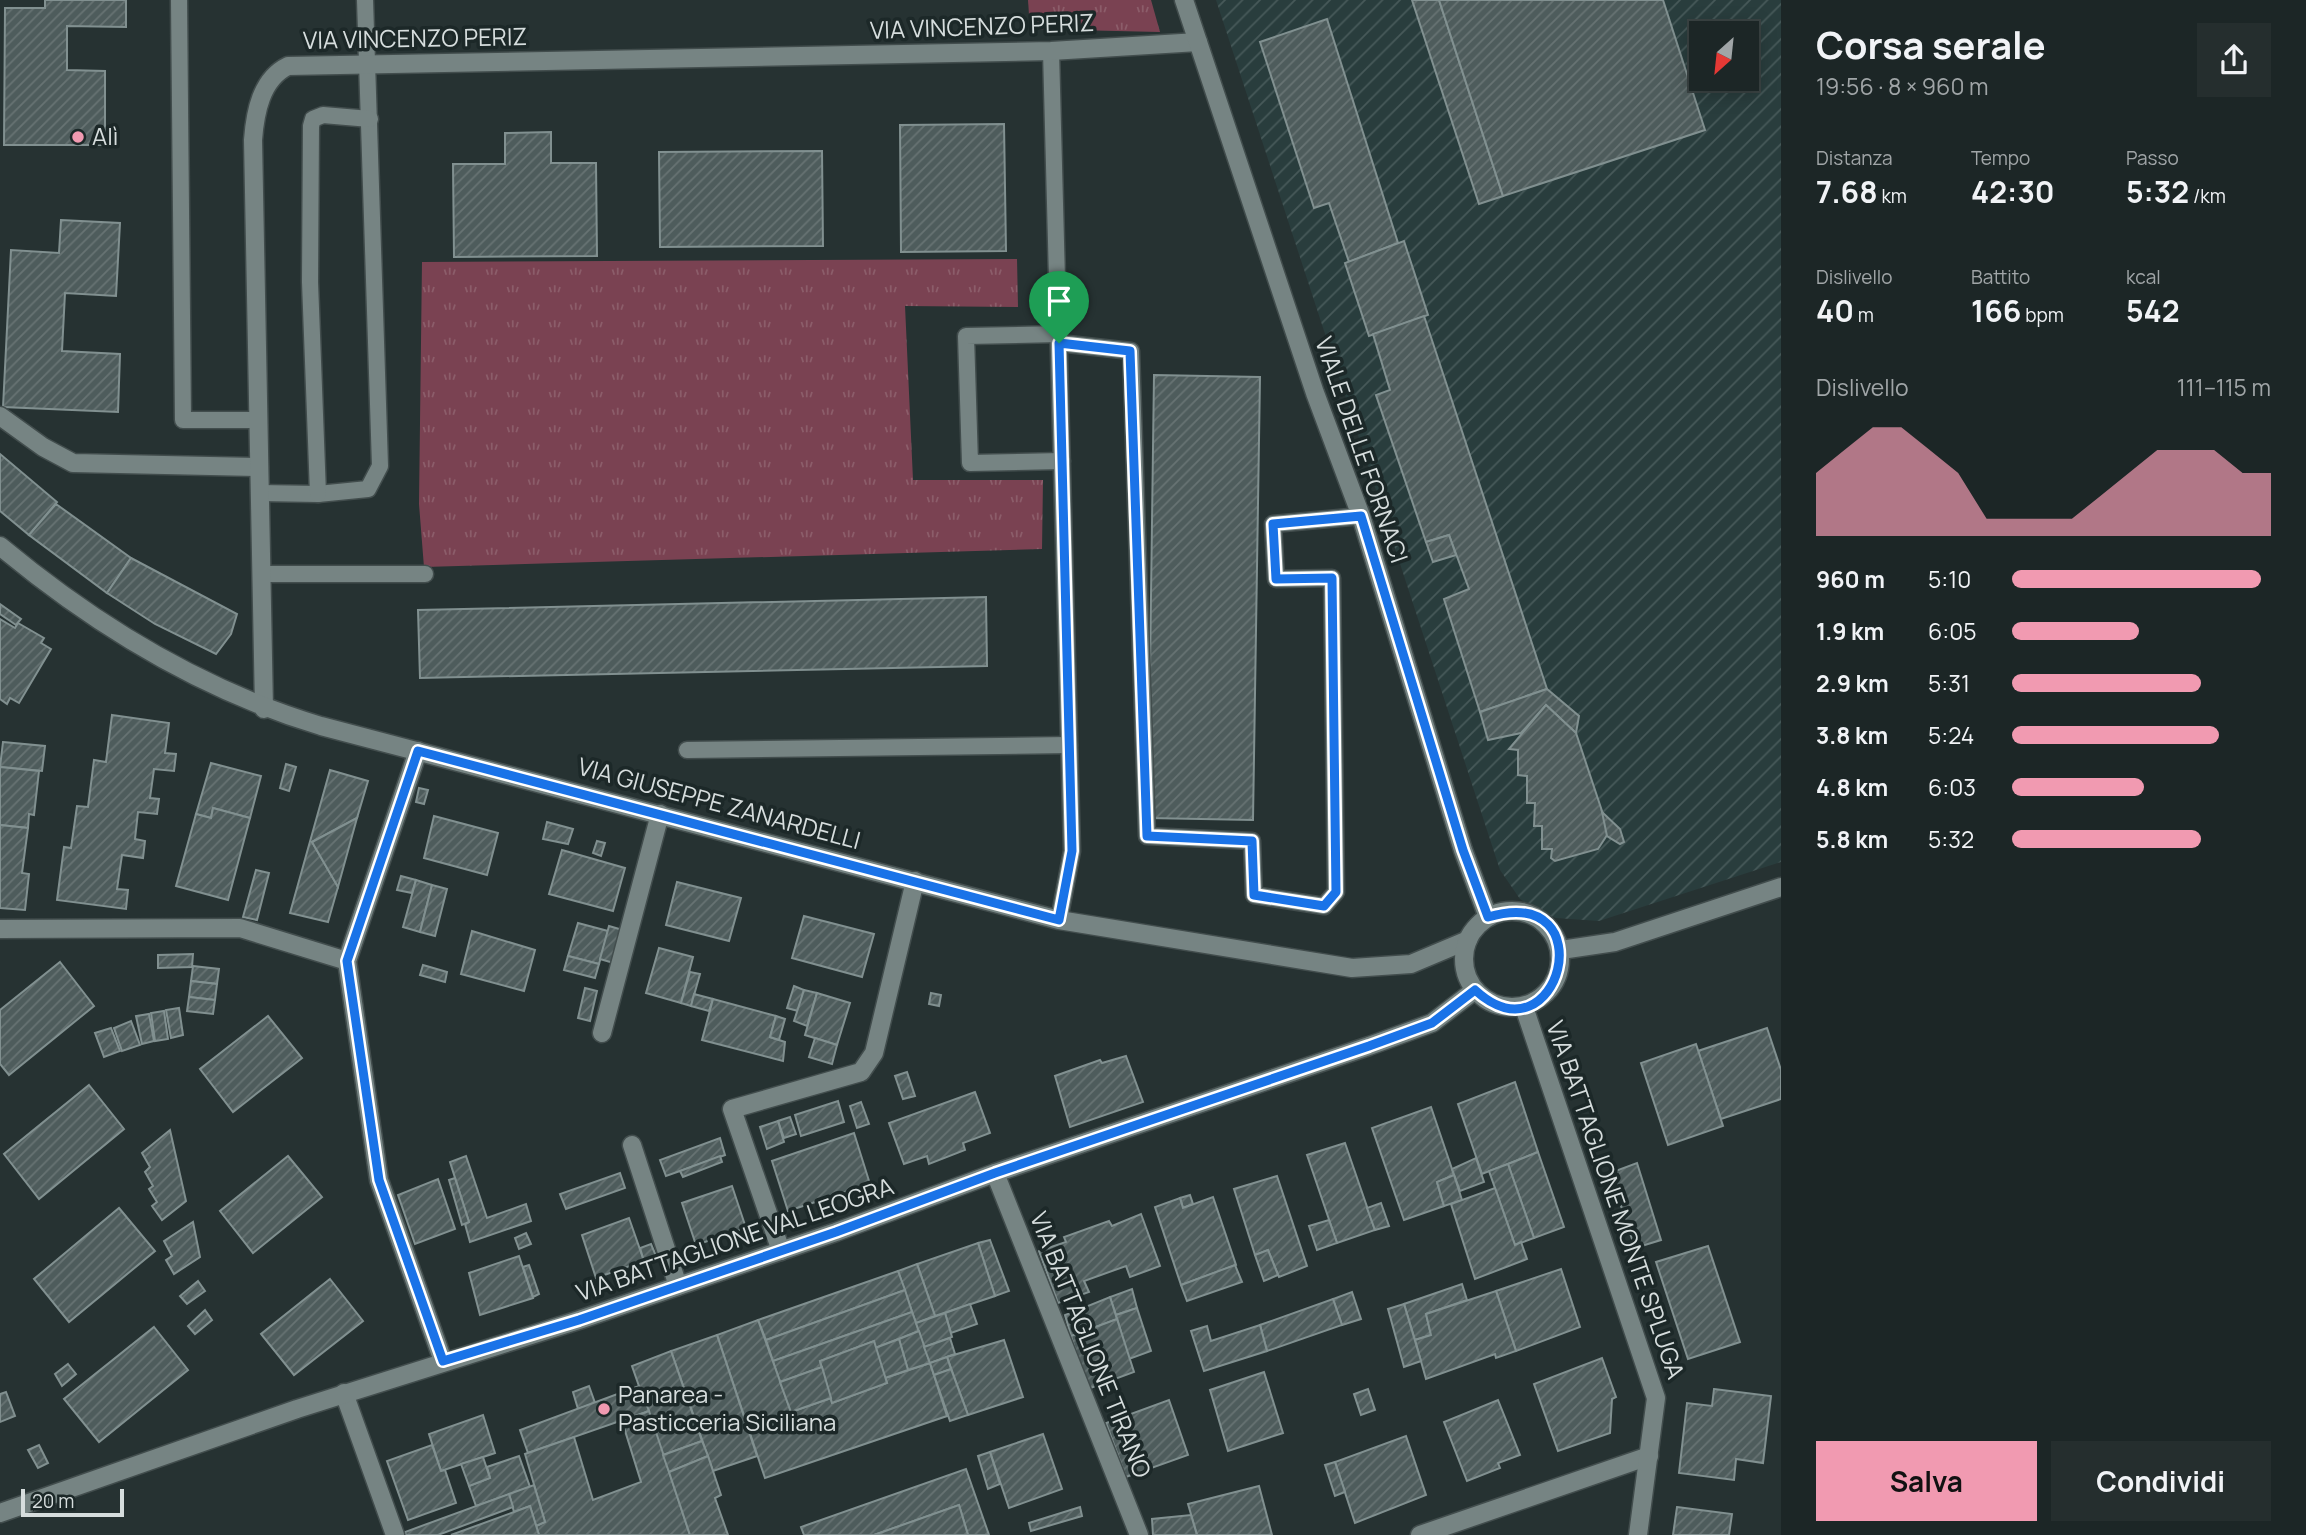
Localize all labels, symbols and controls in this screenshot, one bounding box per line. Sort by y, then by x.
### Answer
street label: VIA VINCENZO PERIZ [869,5,1095,46]
text: Corsa serale [1816,18,2046,70]
street label: VIA VINCENZO PERIZ [302,19,527,56]
north arrow [1689,21,1759,91]
map controls [1689,21,1759,91]
button: share [2197,23,2271,97]
text: 19:56 · 8 × 960 m [1816,70,1989,102]
place label: Alì [92,119,118,152]
marker: Alì [70,129,86,145]
text: Distanza [1816,145,1893,171]
text: Tempo [1971,145,2030,171]
text: Passo [2126,145,2179,171]
text: 7.68 [1816,171,1878,212]
text: 42:30 [1971,171,2055,212]
text: 5:32 [2126,171,2189,212]
text: km [1878,183,1907,209]
text: /km [2189,183,2226,209]
text: Dislivello [1816,264,1893,290]
text: Battito [1971,264,2030,290]
text: kcal [2126,264,2161,290]
pin [1029,271,1089,343]
icon: arrive [1040,282,1078,320]
text: 40 [1816,290,1854,331]
text: 166 [1971,290,2021,331]
text: 542 [2126,290,2180,331]
text: m [1854,302,1874,328]
text: bpm [2021,302,2064,328]
street label: VIALE DELLE FORNACI [1308,332,1417,567]
text: Dislivello [1816,371,1909,403]
text: 111–115 m [2177,371,2271,403]
text: 960 m [1816,563,1885,595]
text: 5:10 [1928,563,1971,595]
text: 1.9 km [1816,615,1884,647]
text: 6:05 [1928,615,1976,647]
text: 2.9 km [1816,667,1889,699]
text: 5:31 [1928,667,1970,699]
text: 3.8 km [1816,719,1888,751]
text: 5:24 [1928,719,1974,751]
street label: VIA GIUSEPPE ZANARDELLI [574,749,864,856]
text: 4.8 km [1816,771,1888,803]
text: 6:03 [1928,771,1976,803]
text: 5.8 km [1816,823,1888,855]
text: 5:32 [1928,823,1974,855]
street label: VIA BATTAGLIONE MONTE SPLUGA [1539,1016,1693,1383]
street label: VIA BATTAGLIONE VAL LEOGRA [571,1169,898,1308]
street label: VIA BATTAGLIONE TIRANO [1023,1207,1160,1482]
place label: Panarea - Pasticceria Siciliana [618,1377,836,1438]
marker: Panarea - Pasticceria Siciliana [596,1401,612,1417]
button: Salva [1816,1441,2037,1521]
button: Condividi [2051,1441,2271,1521]
scale bar [21,1486,124,1518]
text: 20 m [32,1488,74,1514]

